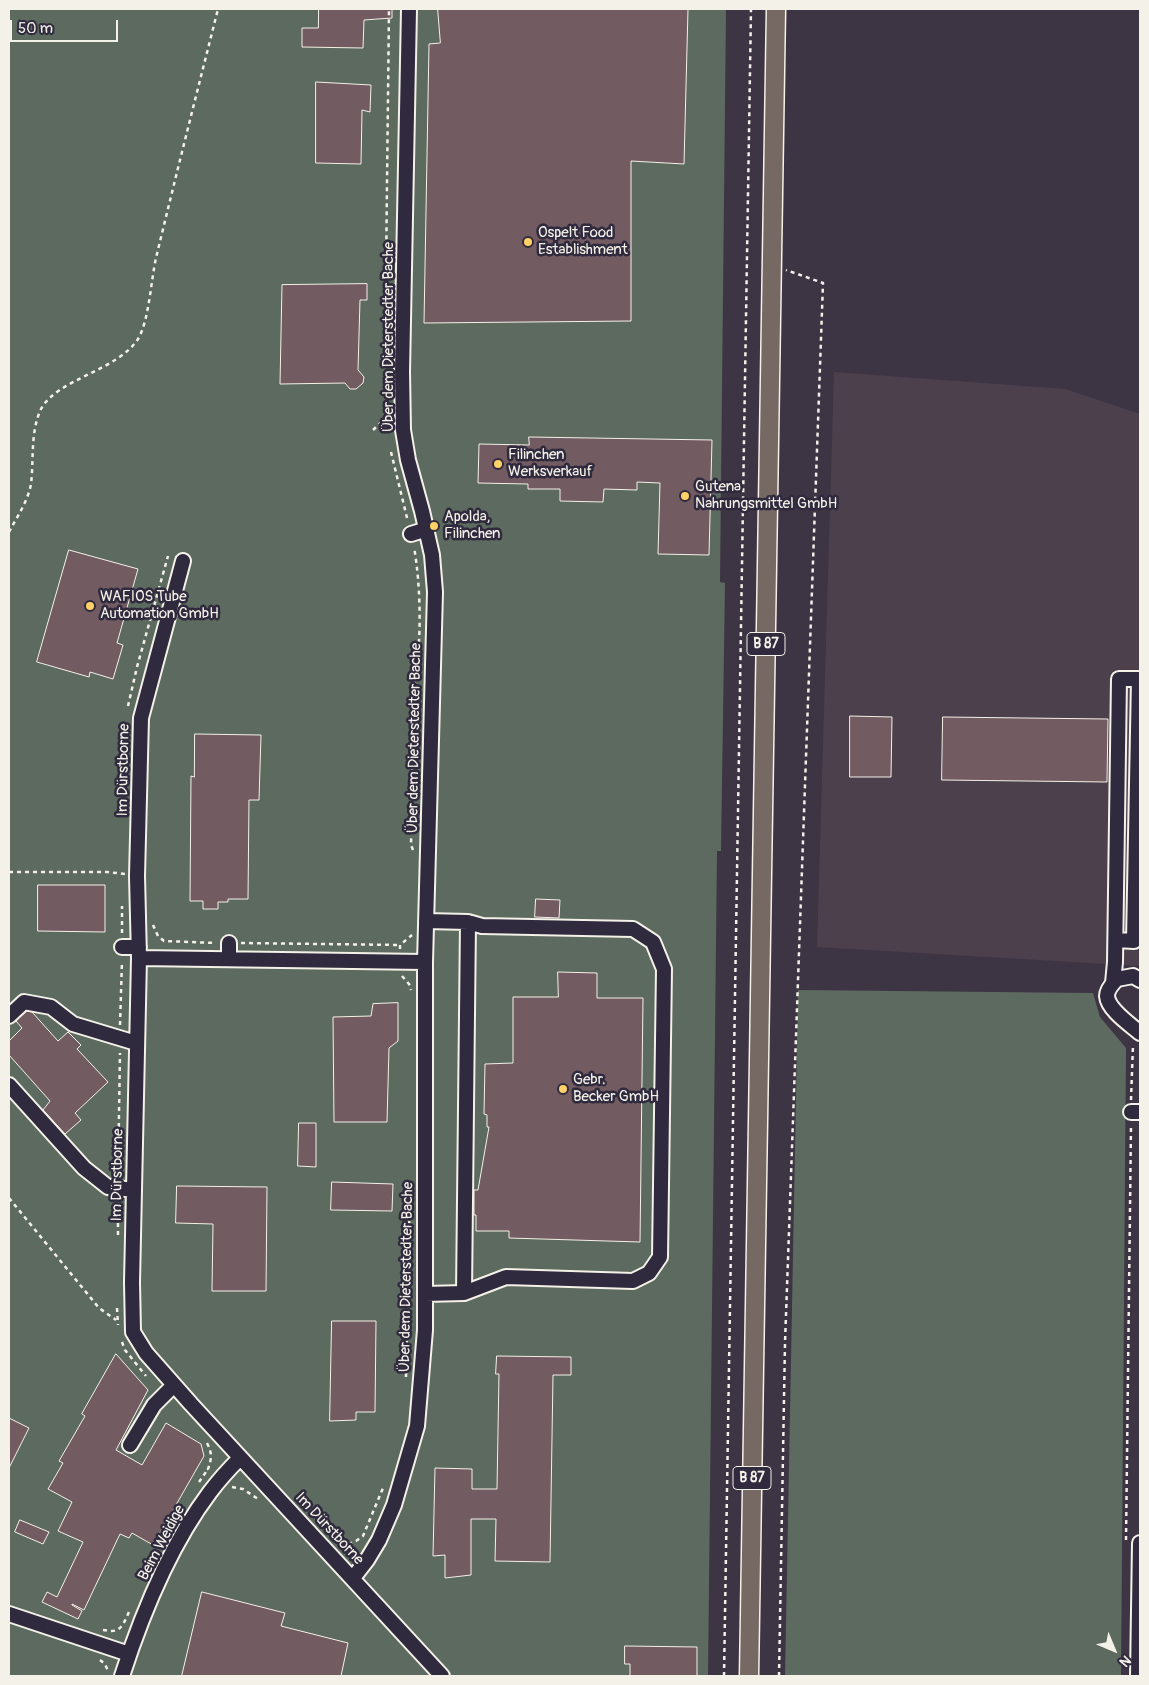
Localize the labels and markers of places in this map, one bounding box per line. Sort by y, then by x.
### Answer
place label: Ospelt Food Establishment [538,224,628,259]
marker: Ospelt Food Establishment [522,236,534,248]
place label: Filinchen Werksverkauf [508,446,593,481]
marker: Filinchen Werksverkauf [492,458,504,470]
place label: Gutena Nahrungsmittel GmbH [695,478,837,513]
marker: Gutena Nahrungsmittel GmbH [679,490,691,502]
place label: Apolda, Filinchen [444,508,501,543]
marker: Apolda, Filinchen [428,520,440,532]
place label: WAFIOS Tube Automation GmbH [100,588,219,623]
marker: WAFIOS Tube Automation GmbH [84,600,96,612]
place label: Gebr. Becker GmbH [573,1071,659,1106]
marker: Gebr. Becker GmbH [557,1083,569,1095]

